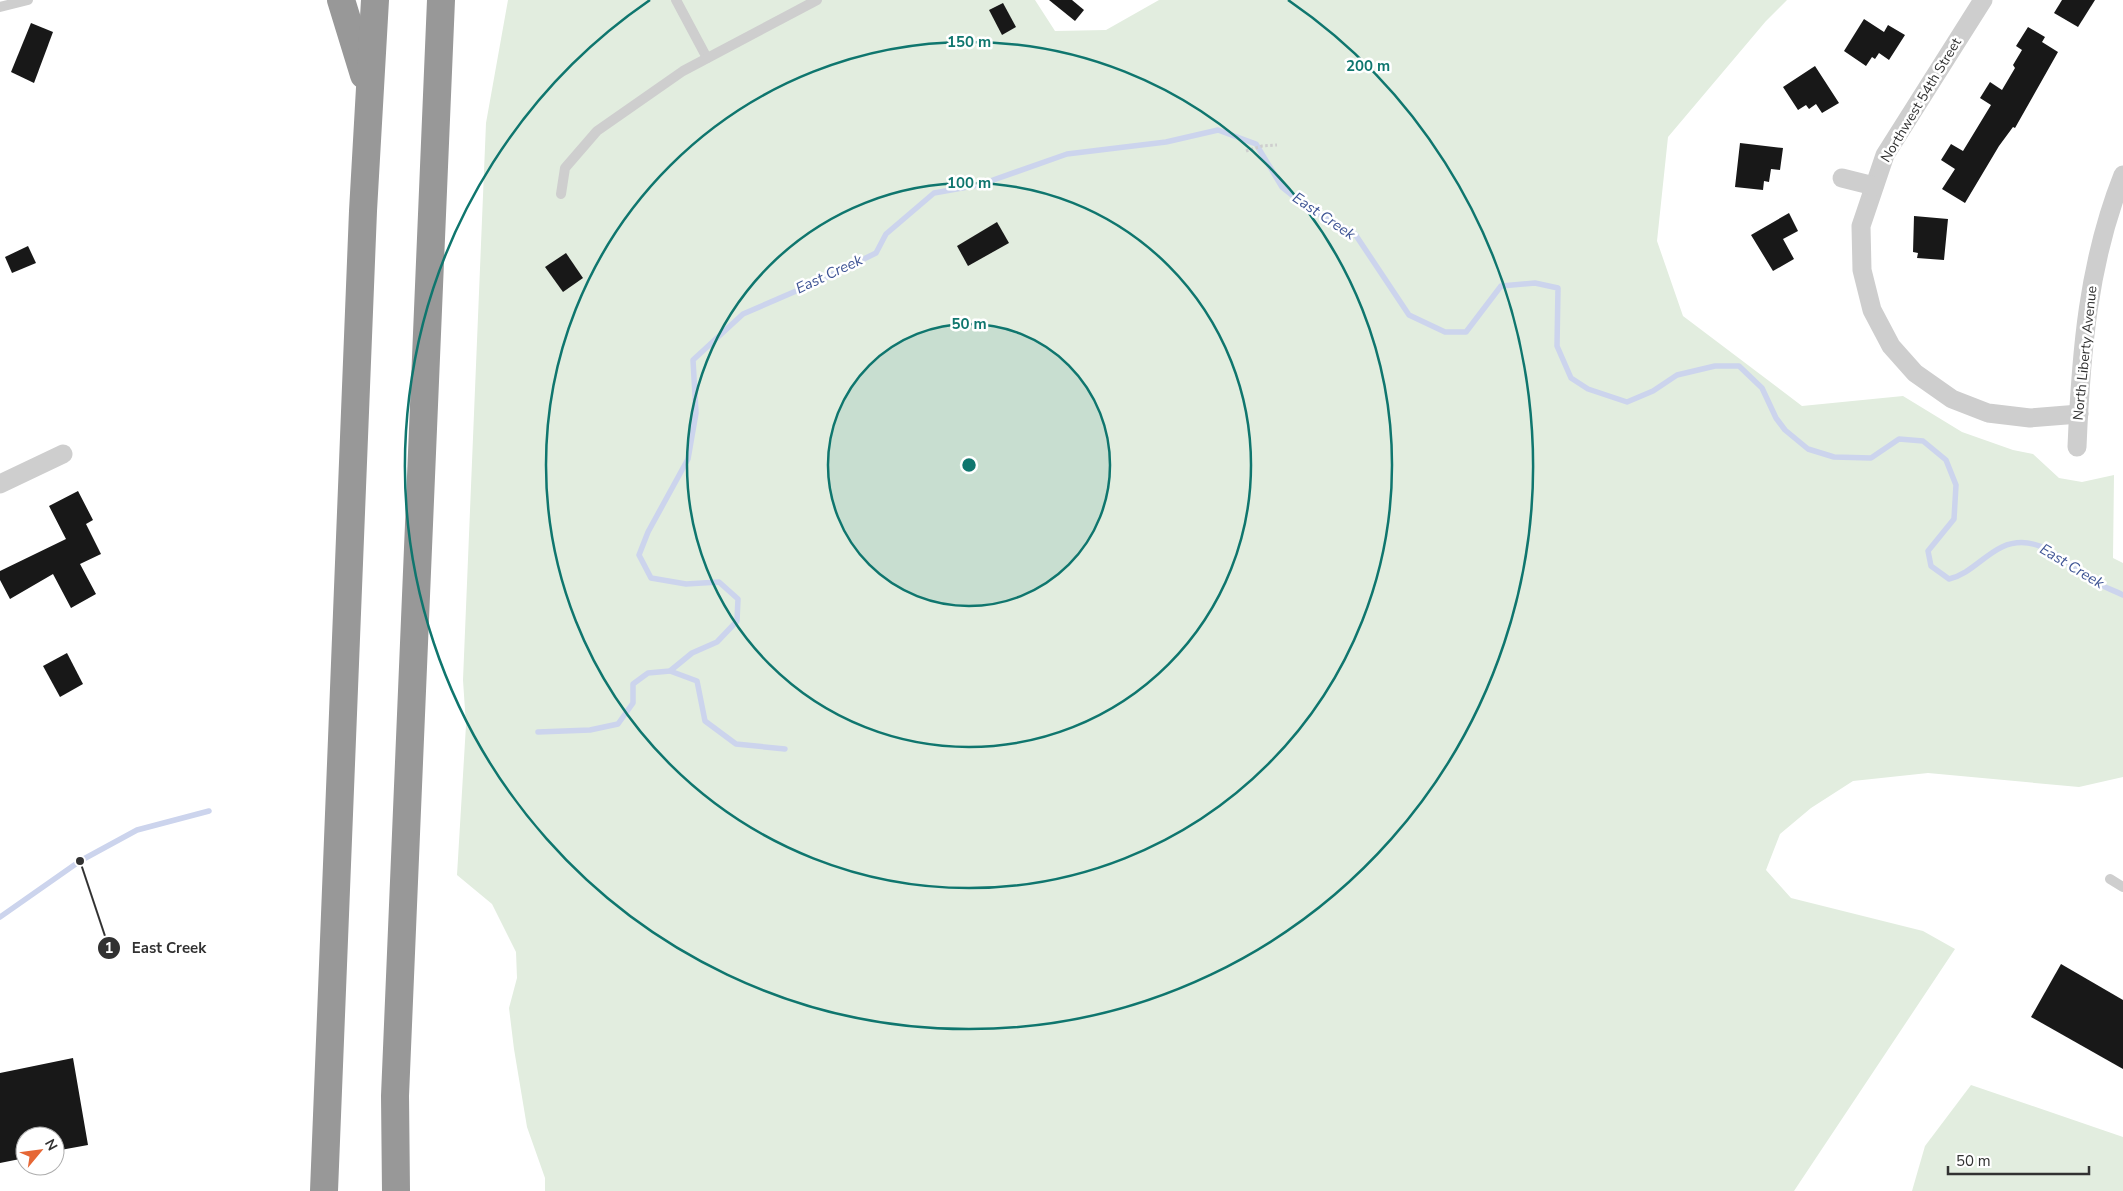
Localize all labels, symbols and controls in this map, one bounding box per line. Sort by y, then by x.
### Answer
text: 150 m [947,32,991,52]
street label: Northwest 54th Street [1876,34,1966,166]
text: 200 m [1346,56,1390,76]
text: 100 m [947,173,991,193]
water label: East Creek [1289,188,1360,245]
water label: East Creek [792,250,866,298]
street label: North Liberty Avenue [2068,285,2102,421]
text: 50 m [951,314,987,334]
centre of rings [960,456,978,474]
water label: East Creek [2036,539,2108,593]
callout: East Creek [97,933,216,963]
text: 1 [104,938,114,958]
text: East Creek [132,938,207,958]
north arrow [15,1126,65,1176]
text: N [40,1136,62,1154]
scale bar [1948,1144,2089,1176]
text: 50 m [1956,1151,1991,1171]

